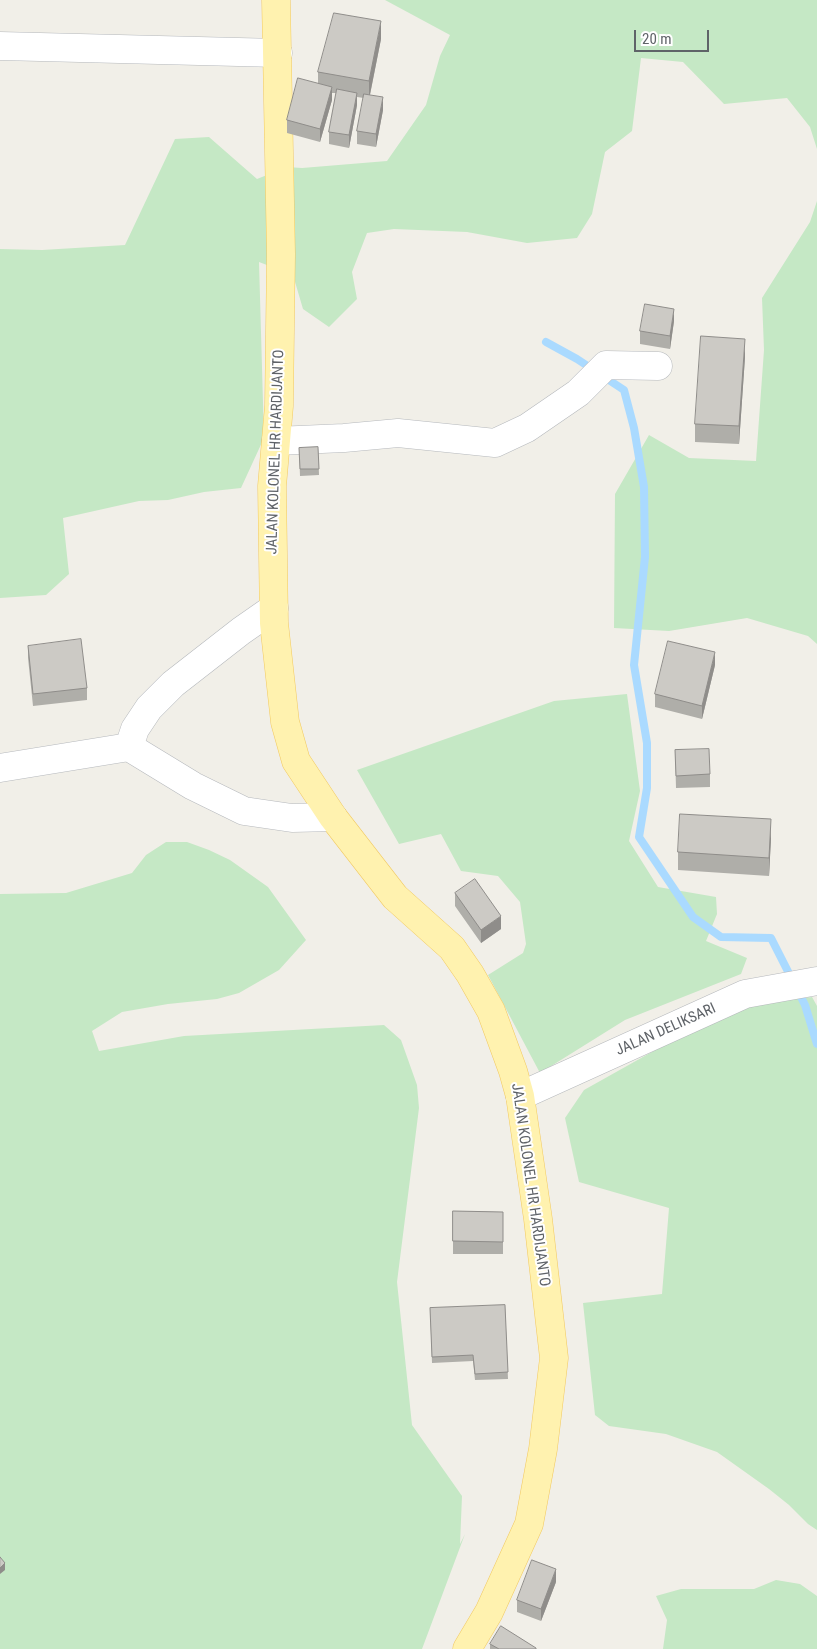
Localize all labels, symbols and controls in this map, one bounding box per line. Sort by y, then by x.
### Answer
scale bar [637,20,712,52]
text: 20 m [642,30,672,48]
street label: JALAN KOLONEL HR HARDIJANTO [263,349,289,555]
street label: JALAN DELIKSARI [613,1000,719,1060]
street label: JALAN KOLONEL HR HARDIJANTO [507,1082,553,1288]

